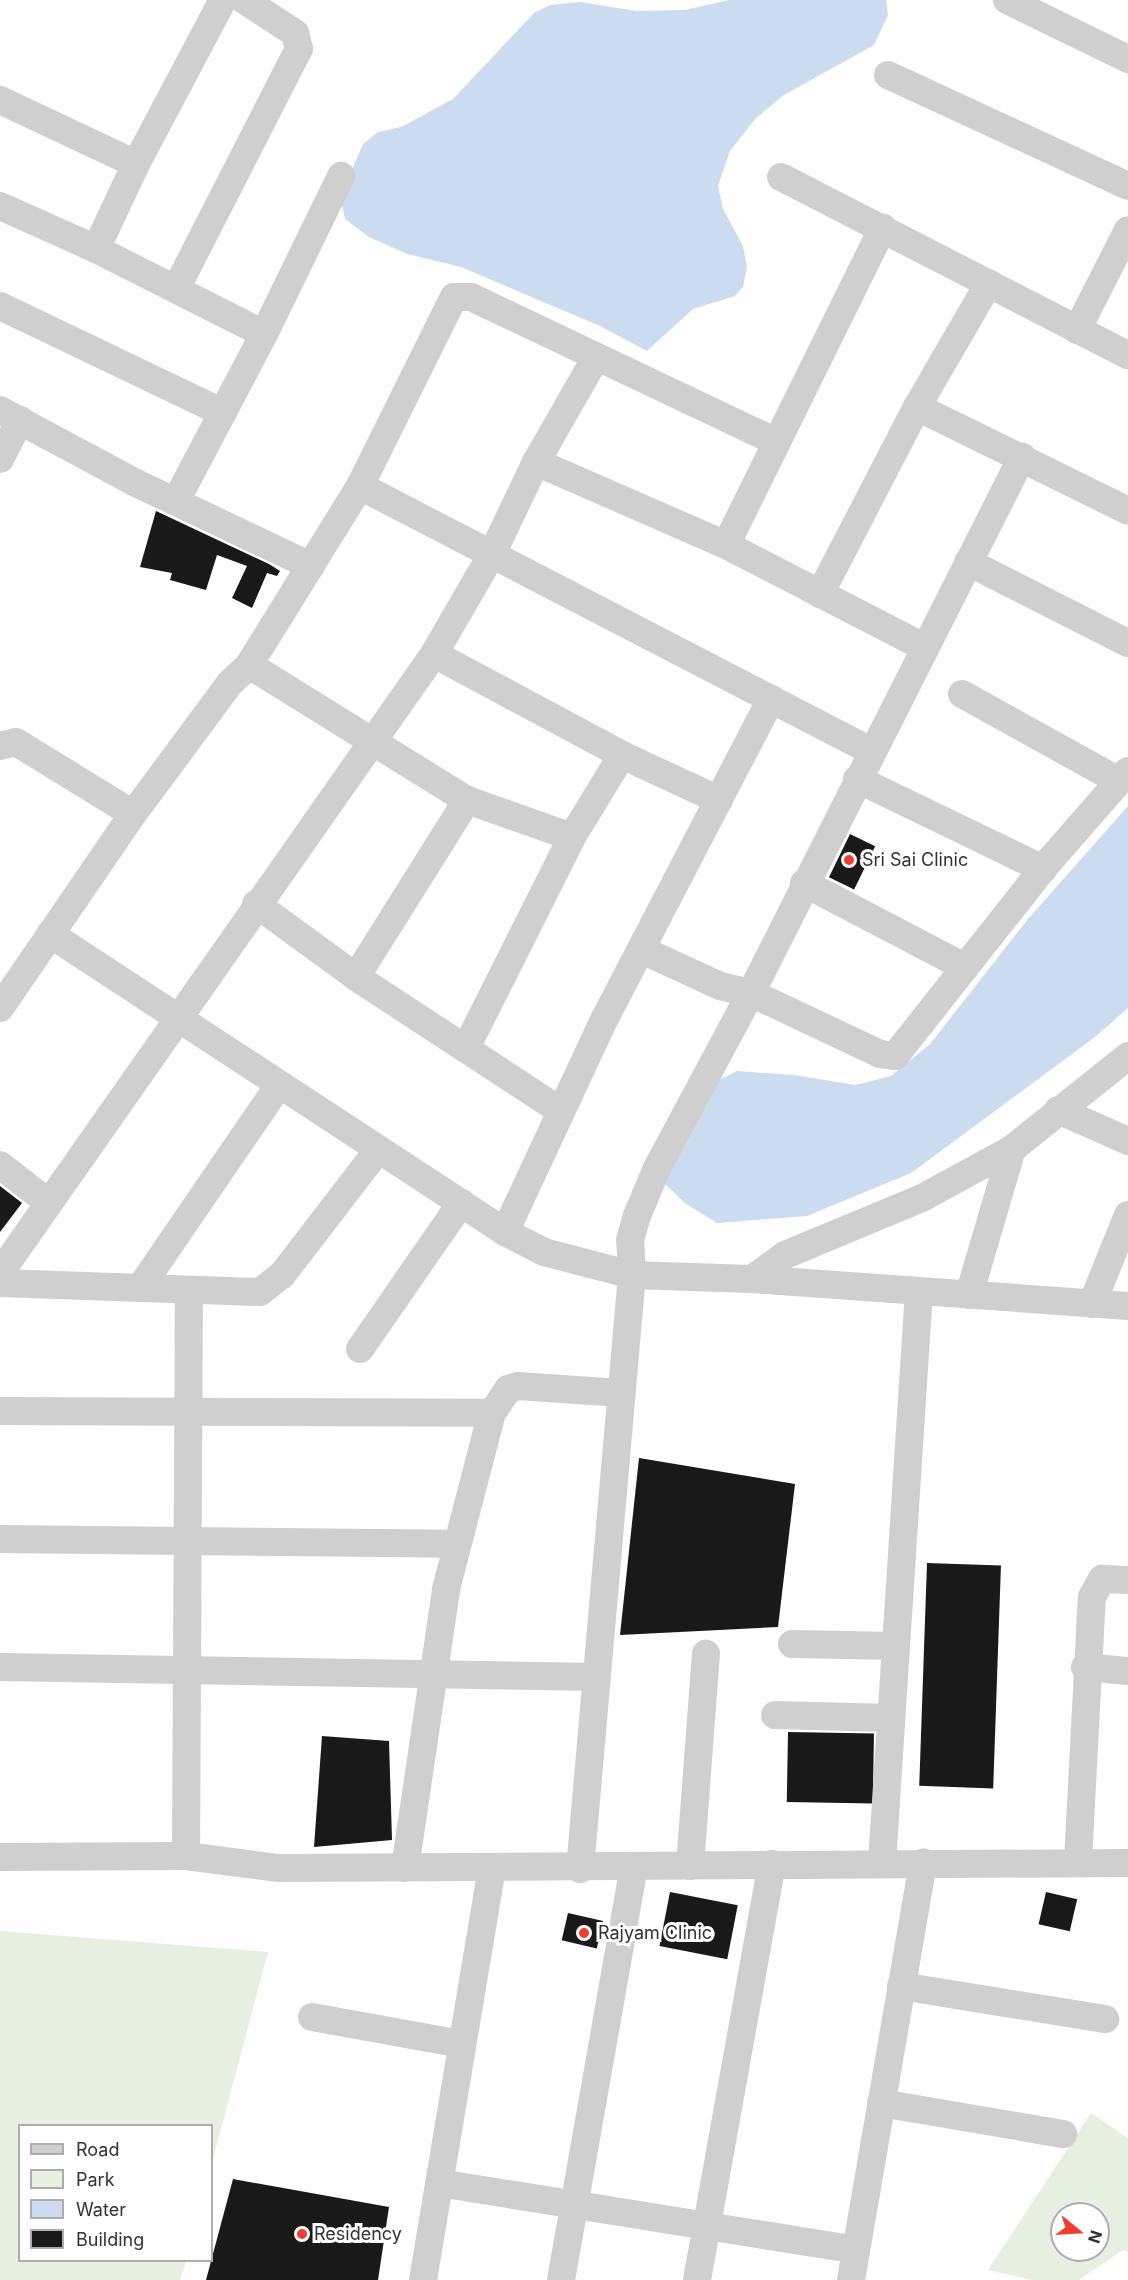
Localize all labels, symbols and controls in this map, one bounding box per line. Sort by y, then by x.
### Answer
place label: Sri Sai Clinic [862,849,968,871]
marker: Sri Sai Clinic [840,851,858,869]
place label: Rajyam Clinic [598,1922,712,1944]
marker: Rajyam Clinic [575,1924,593,1942]
legend [18,2124,213,2262]
text: Road [76,2139,119,2160]
text: Park [76,2169,115,2190]
text: Water [76,2199,126,2220]
north arrow [1050,2202,1110,2262]
place label: Residency [314,2223,402,2245]
marker: Residency [295,2227,309,2241]
text: N [1084,2228,1107,2246]
text: Building [76,2229,144,2250]

